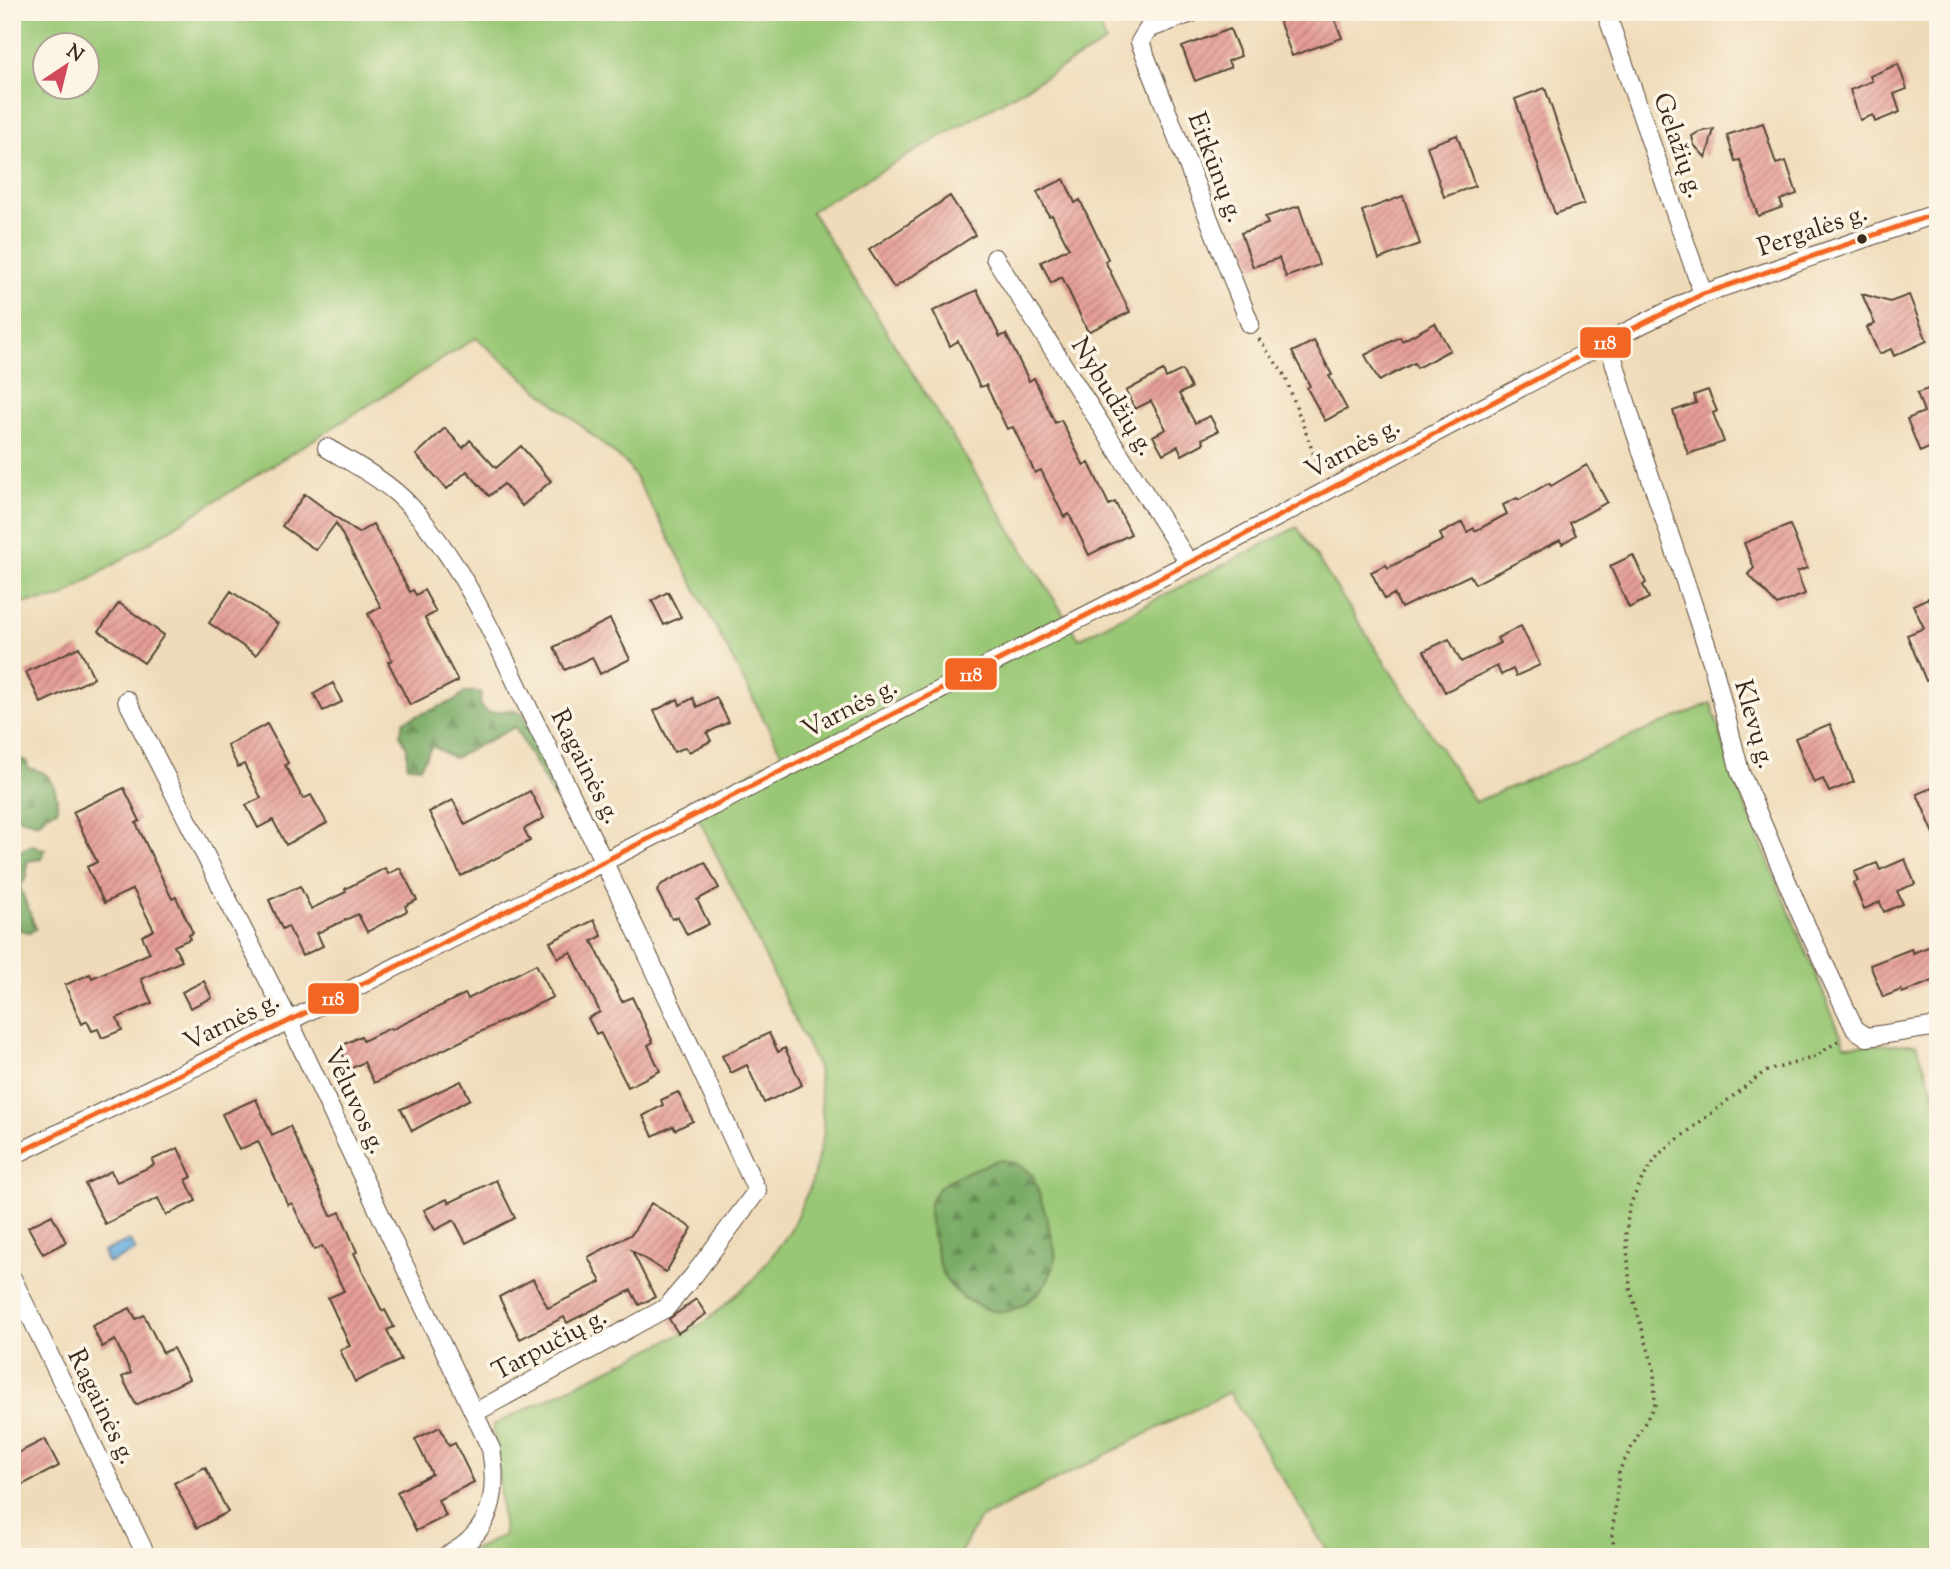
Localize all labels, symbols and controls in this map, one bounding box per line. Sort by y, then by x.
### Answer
north arrow [32,32,102,102]
text: N [60,39,88,70]
street label: Gelažių g. [1642,88,1713,204]
street label: Eitkūnų g. [1177,107,1253,228]
street label: Pergalės g. [1753,195,1873,267]
unlabelled marker [1855,232,1869,246]
line badge: 118 [1579,326,1632,359]
street label: Nybudžių g. [1061,331,1163,464]
text: 118 [1594,331,1617,358]
street label: Varnės g. [1299,409,1407,490]
line badge: 118 [944,657,998,691]
text: 118 [960,663,983,690]
street label: Varnės g. [796,669,904,749]
street label: Klevų g. [1723,676,1784,773]
street label: Ragainės g. [540,703,630,831]
line badge: 118 [307,982,360,1015]
street label: Varnės g. [178,983,287,1061]
text: 118 [322,987,345,1014]
street label: Vėluvos g. [313,1041,395,1161]
street label: Tarpučių g. [486,1299,614,1391]
street label: Ragainės g. [57,1343,145,1471]

